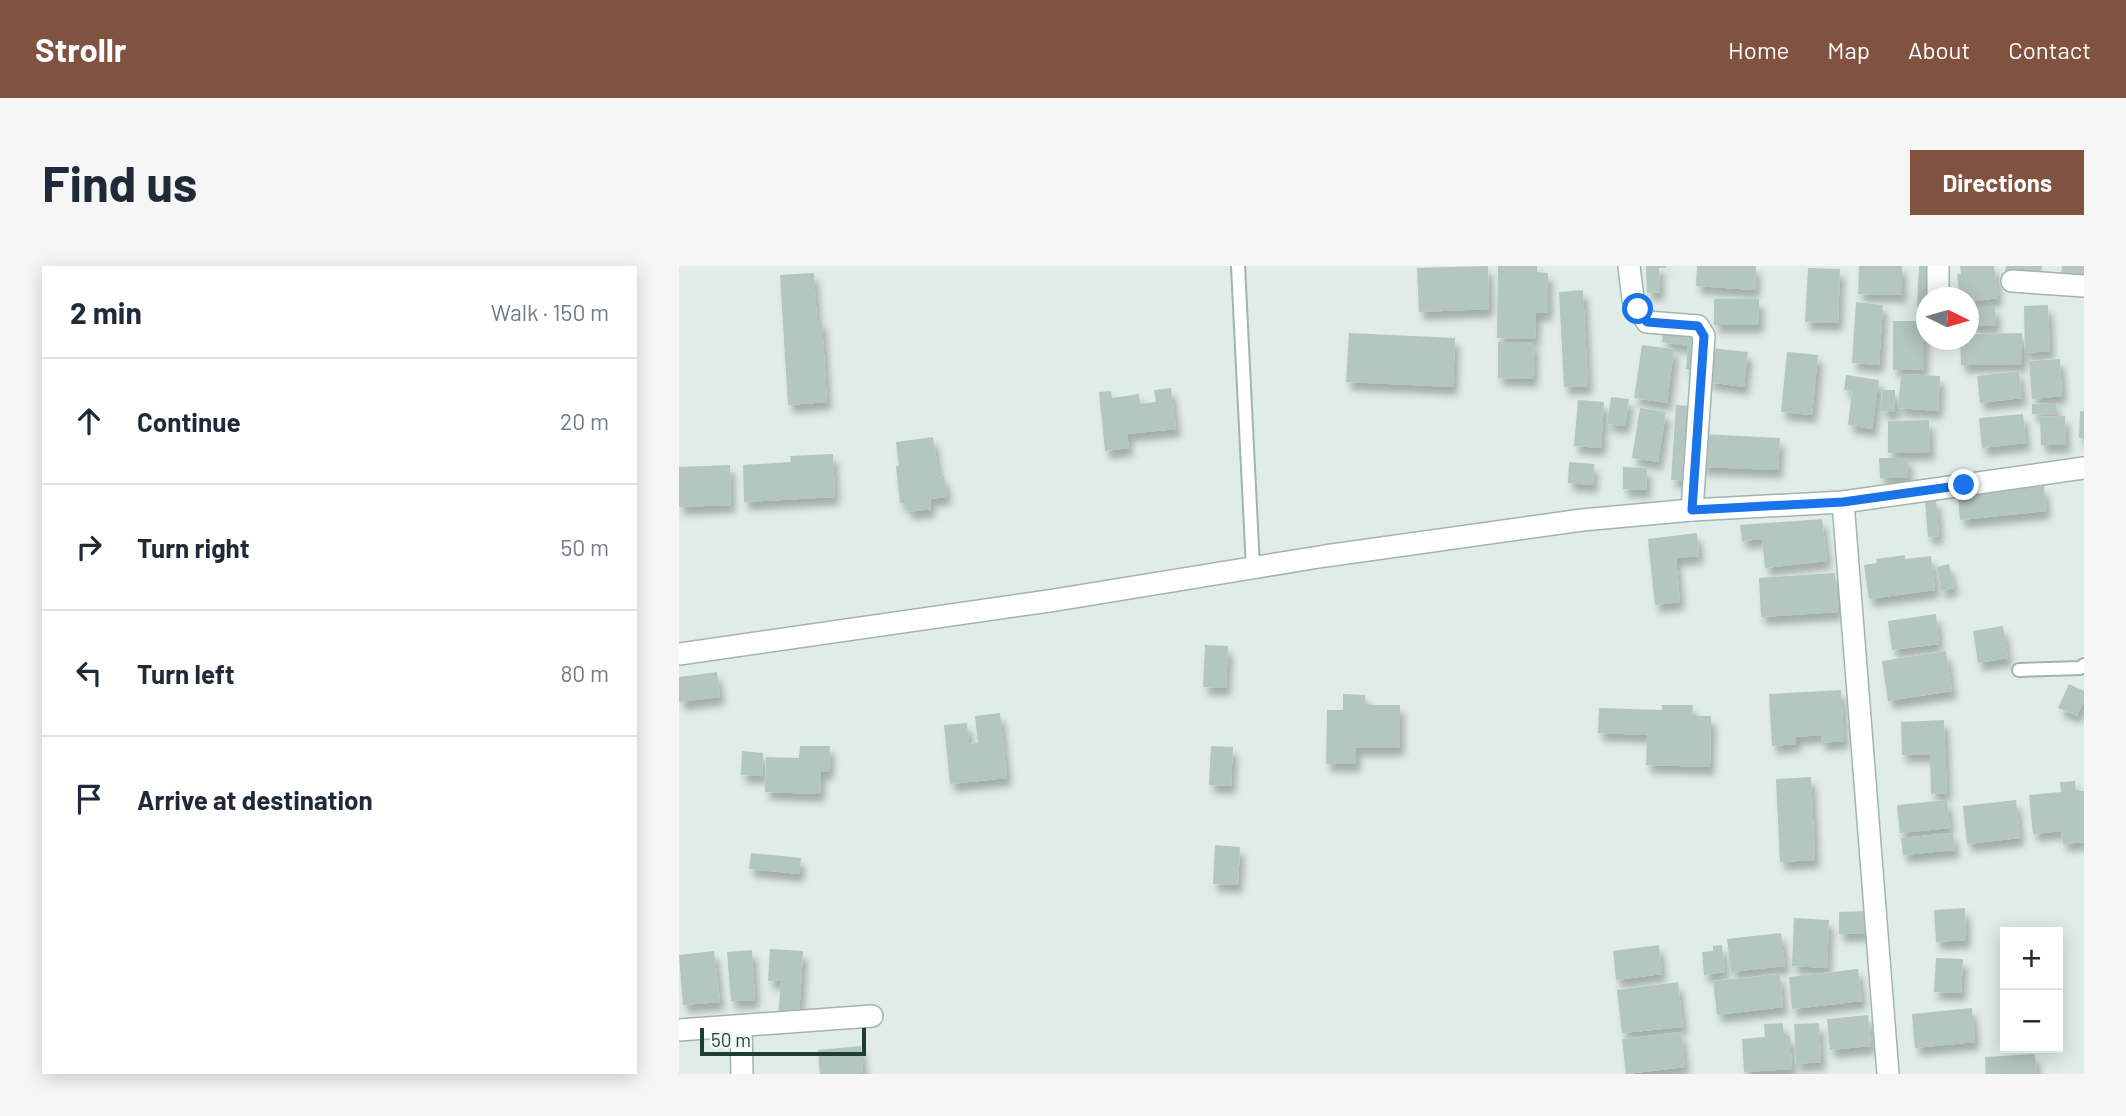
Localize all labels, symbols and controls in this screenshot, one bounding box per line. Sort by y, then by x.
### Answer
text: Strollr [35,29,127,69]
text: Home [1728,35,1789,64]
text: Map [1827,35,1870,64]
text: About [1908,35,1970,64]
text: Contact [2008,35,2091,64]
button: Directions [1910,150,2084,215]
text: Find us [42,153,197,212]
north arrow [1916,287,1979,350]
route start [1622,293,1653,324]
text: 2 min [70,294,142,330]
text: Walk · 150 m [491,298,609,326]
icon: ahead [70,402,108,440]
text: Continue [137,406,241,437]
text: 20 m [560,407,609,435]
route end [1948,469,1979,500]
icon: right [70,528,108,566]
text: Turn right [137,532,250,563]
text: 50 m [561,533,609,561]
icon: left [70,654,108,692]
text: Turn left [137,658,235,689]
text: 80 m [560,659,609,687]
icon: arrive [70,780,108,818]
text: Arrive at destination [137,784,373,815]
map controls [2000,927,2063,1053]
button: + [2000,927,2063,990]
button: − [2000,990,2063,1053]
scale bar [700,1025,866,1057]
text: 50 m [711,1028,751,1051]

